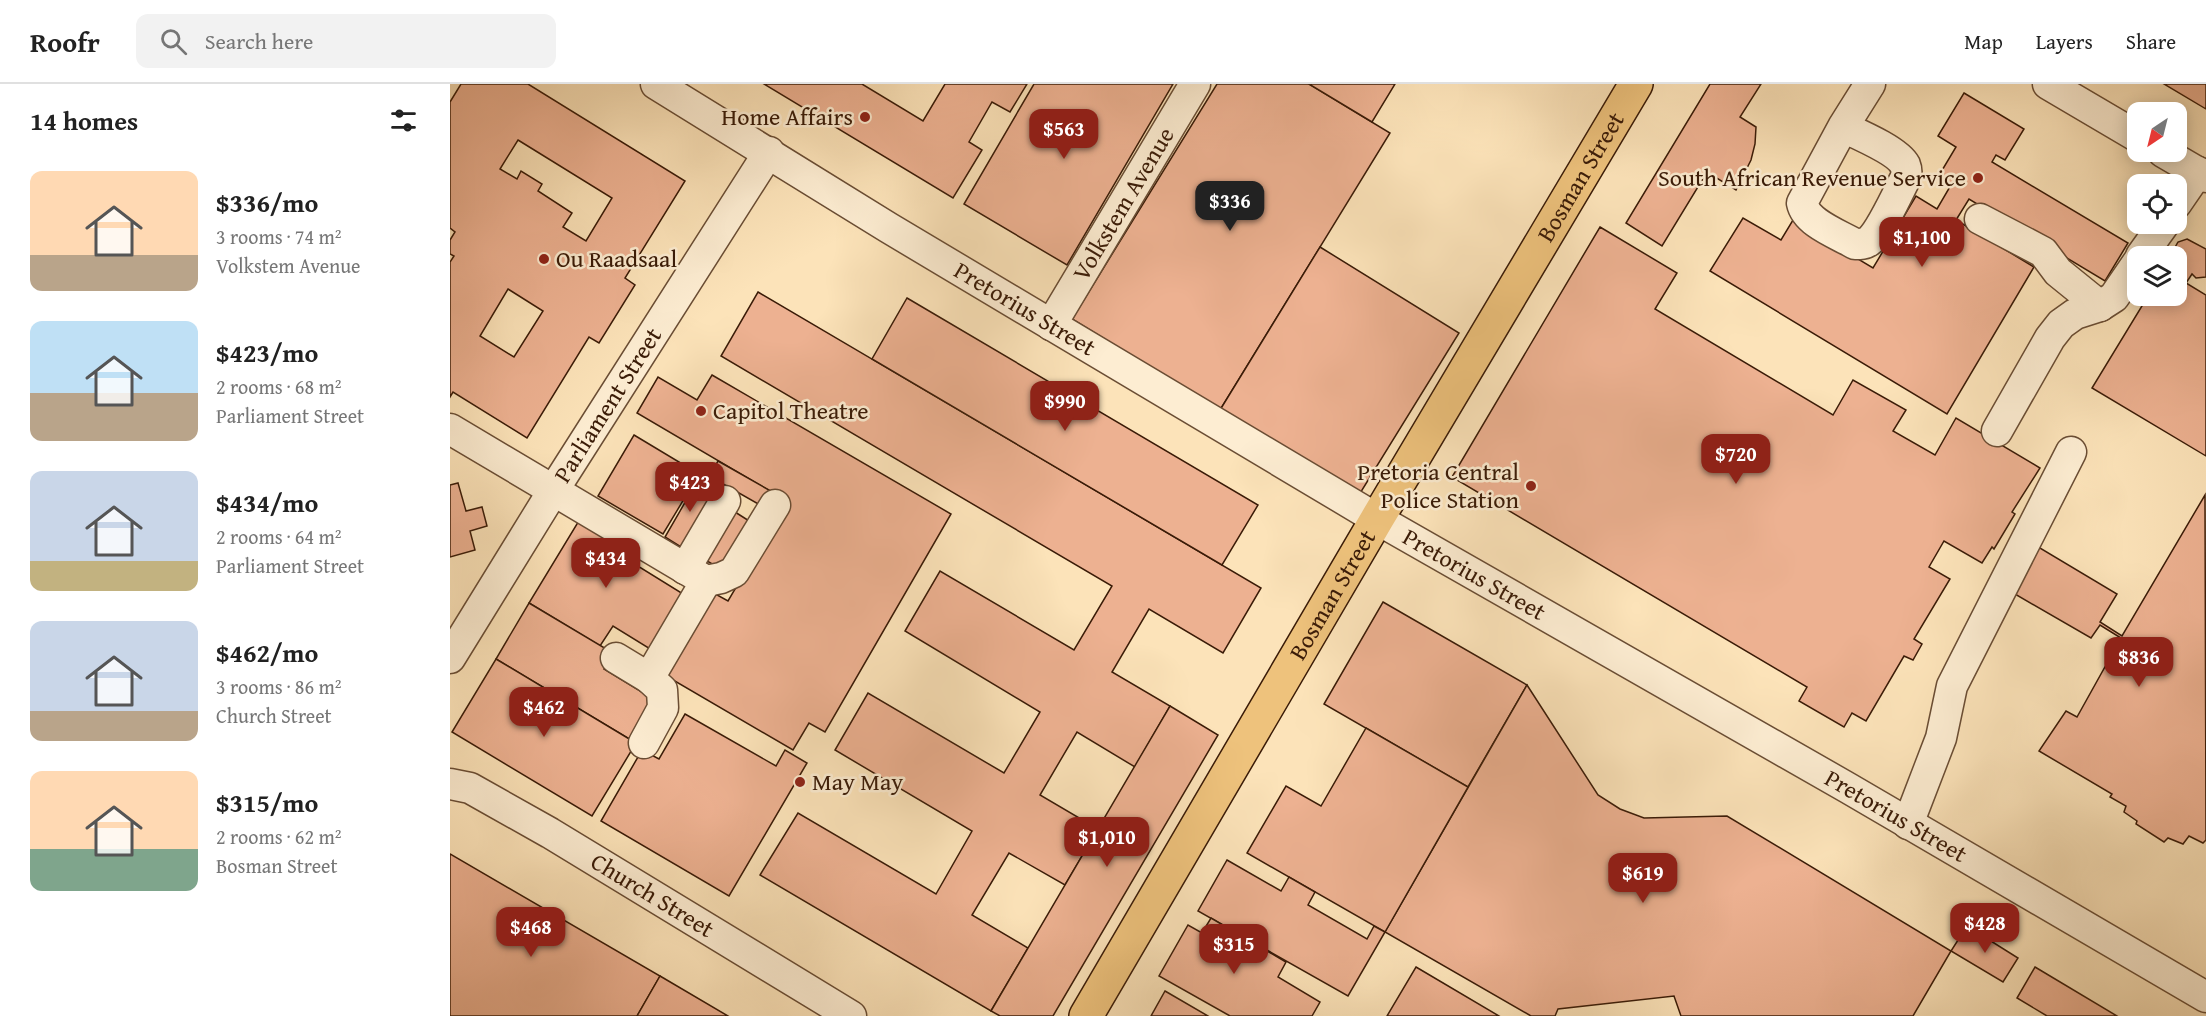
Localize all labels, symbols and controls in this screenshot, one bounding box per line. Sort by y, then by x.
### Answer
search box [136,14,556,68]
text: Roofr [30,21,100,62]
icon: search [157,25,190,58]
text: Search here [205,25,313,57]
text: Map [1964,26,2003,57]
text: Layers [2036,26,2093,57]
text: Share [2126,26,2176,57]
place label: Home Affairs [721,99,853,134]
text: 14 homes [30,101,138,140]
north arrow [2127,102,2187,162]
map controls [2127,102,2187,306]
icon: filters [387,104,420,137]
street label: Bosman Street [1528,105,1633,248]
pin: $563 [1028,109,1100,160]
marker: Home Affairs [858,110,872,124]
text: $563 [1043,114,1085,143]
street label: Volkstem Avenue [1063,120,1182,287]
place label: South African Revenue Service [1658,160,1966,195]
marker: South African Revenue Service [1971,171,1985,185]
button: locate [2127,174,2187,234]
pin: $336 [1194,181,1266,232]
text: $336/mo [216,183,318,222]
text: $336 [1209,186,1251,215]
icon: home [78,195,150,267]
pin: $1,100 [1873,217,1971,268]
text: 3 rooms · 74 m² [216,222,342,251]
text: $1,100 [1893,222,1951,251]
place label: Ou Raadsaal [556,241,677,276]
button: layers [2127,246,2187,306]
text: Volkstem Avenue [216,251,360,280]
marker: Ou Raadsaal [537,252,551,266]
street label: Pretorius Street [948,253,1103,365]
street label: Parliament Street [545,320,670,489]
text: $423/mo [216,333,318,372]
icon: home [78,345,150,417]
text: 2 rooms · 68 m² [216,372,342,401]
pin: $990 [1029,381,1101,432]
text: $990 [1044,386,1086,415]
place label: Capitol Theatre [713,393,869,428]
text: Parliament Street [216,401,364,430]
marker: Capitol Theatre [694,404,708,418]
pin: $720 [1700,434,1772,485]
text: $720 [1715,439,1757,468]
place label: Pretoria Central Police Station [1357,454,1520,517]
pin: $423 [654,462,726,513]
text: $423 [669,467,711,496]
marker: Pretoria Central Police Station [1524,479,1538,493]
text: $434/mo [216,483,318,522]
icon: home [78,495,150,567]
street label: Pretorius Street [1396,519,1553,629]
text: 2 rooms · 64 m² [216,522,342,551]
street label: Bosman Street [1280,522,1384,666]
pin: $434 [570,538,642,589]
text: $434 [585,543,627,572]
text: Parliament Street [216,551,364,580]
text: $462/mo [216,633,318,672]
pin: $836 [2103,637,2175,688]
text: $836 [2118,642,2160,671]
icon: home [78,645,150,717]
text: 3 rooms · 86 m² [216,672,342,701]
pin: $462 [508,687,580,738]
text: $462 [523,692,565,721]
text: Church Street [216,701,332,730]
street label: Pretorius Street [1818,760,1974,871]
place label: May May [812,764,903,799]
marker: May May [793,775,807,789]
text: $315/mo [216,783,318,822]
icon: home [78,795,150,867]
pin: $1,010 [1058,817,1156,868]
text: 2 rooms · 62 m² [216,822,342,851]
text: $1,010 [1078,822,1136,851]
street label: Church Street [584,844,721,946]
text: Bosman Street [216,851,338,880]
pin: $619 [1607,853,1679,904]
text: $619 [1622,858,1664,887]
pin: $428 [1949,903,2021,954]
pin: $468 [495,907,567,958]
text: $428 [1964,908,2006,937]
text: $468 [510,912,552,941]
pin: $315 [1198,924,1270,975]
text: $315 [1213,929,1255,958]

